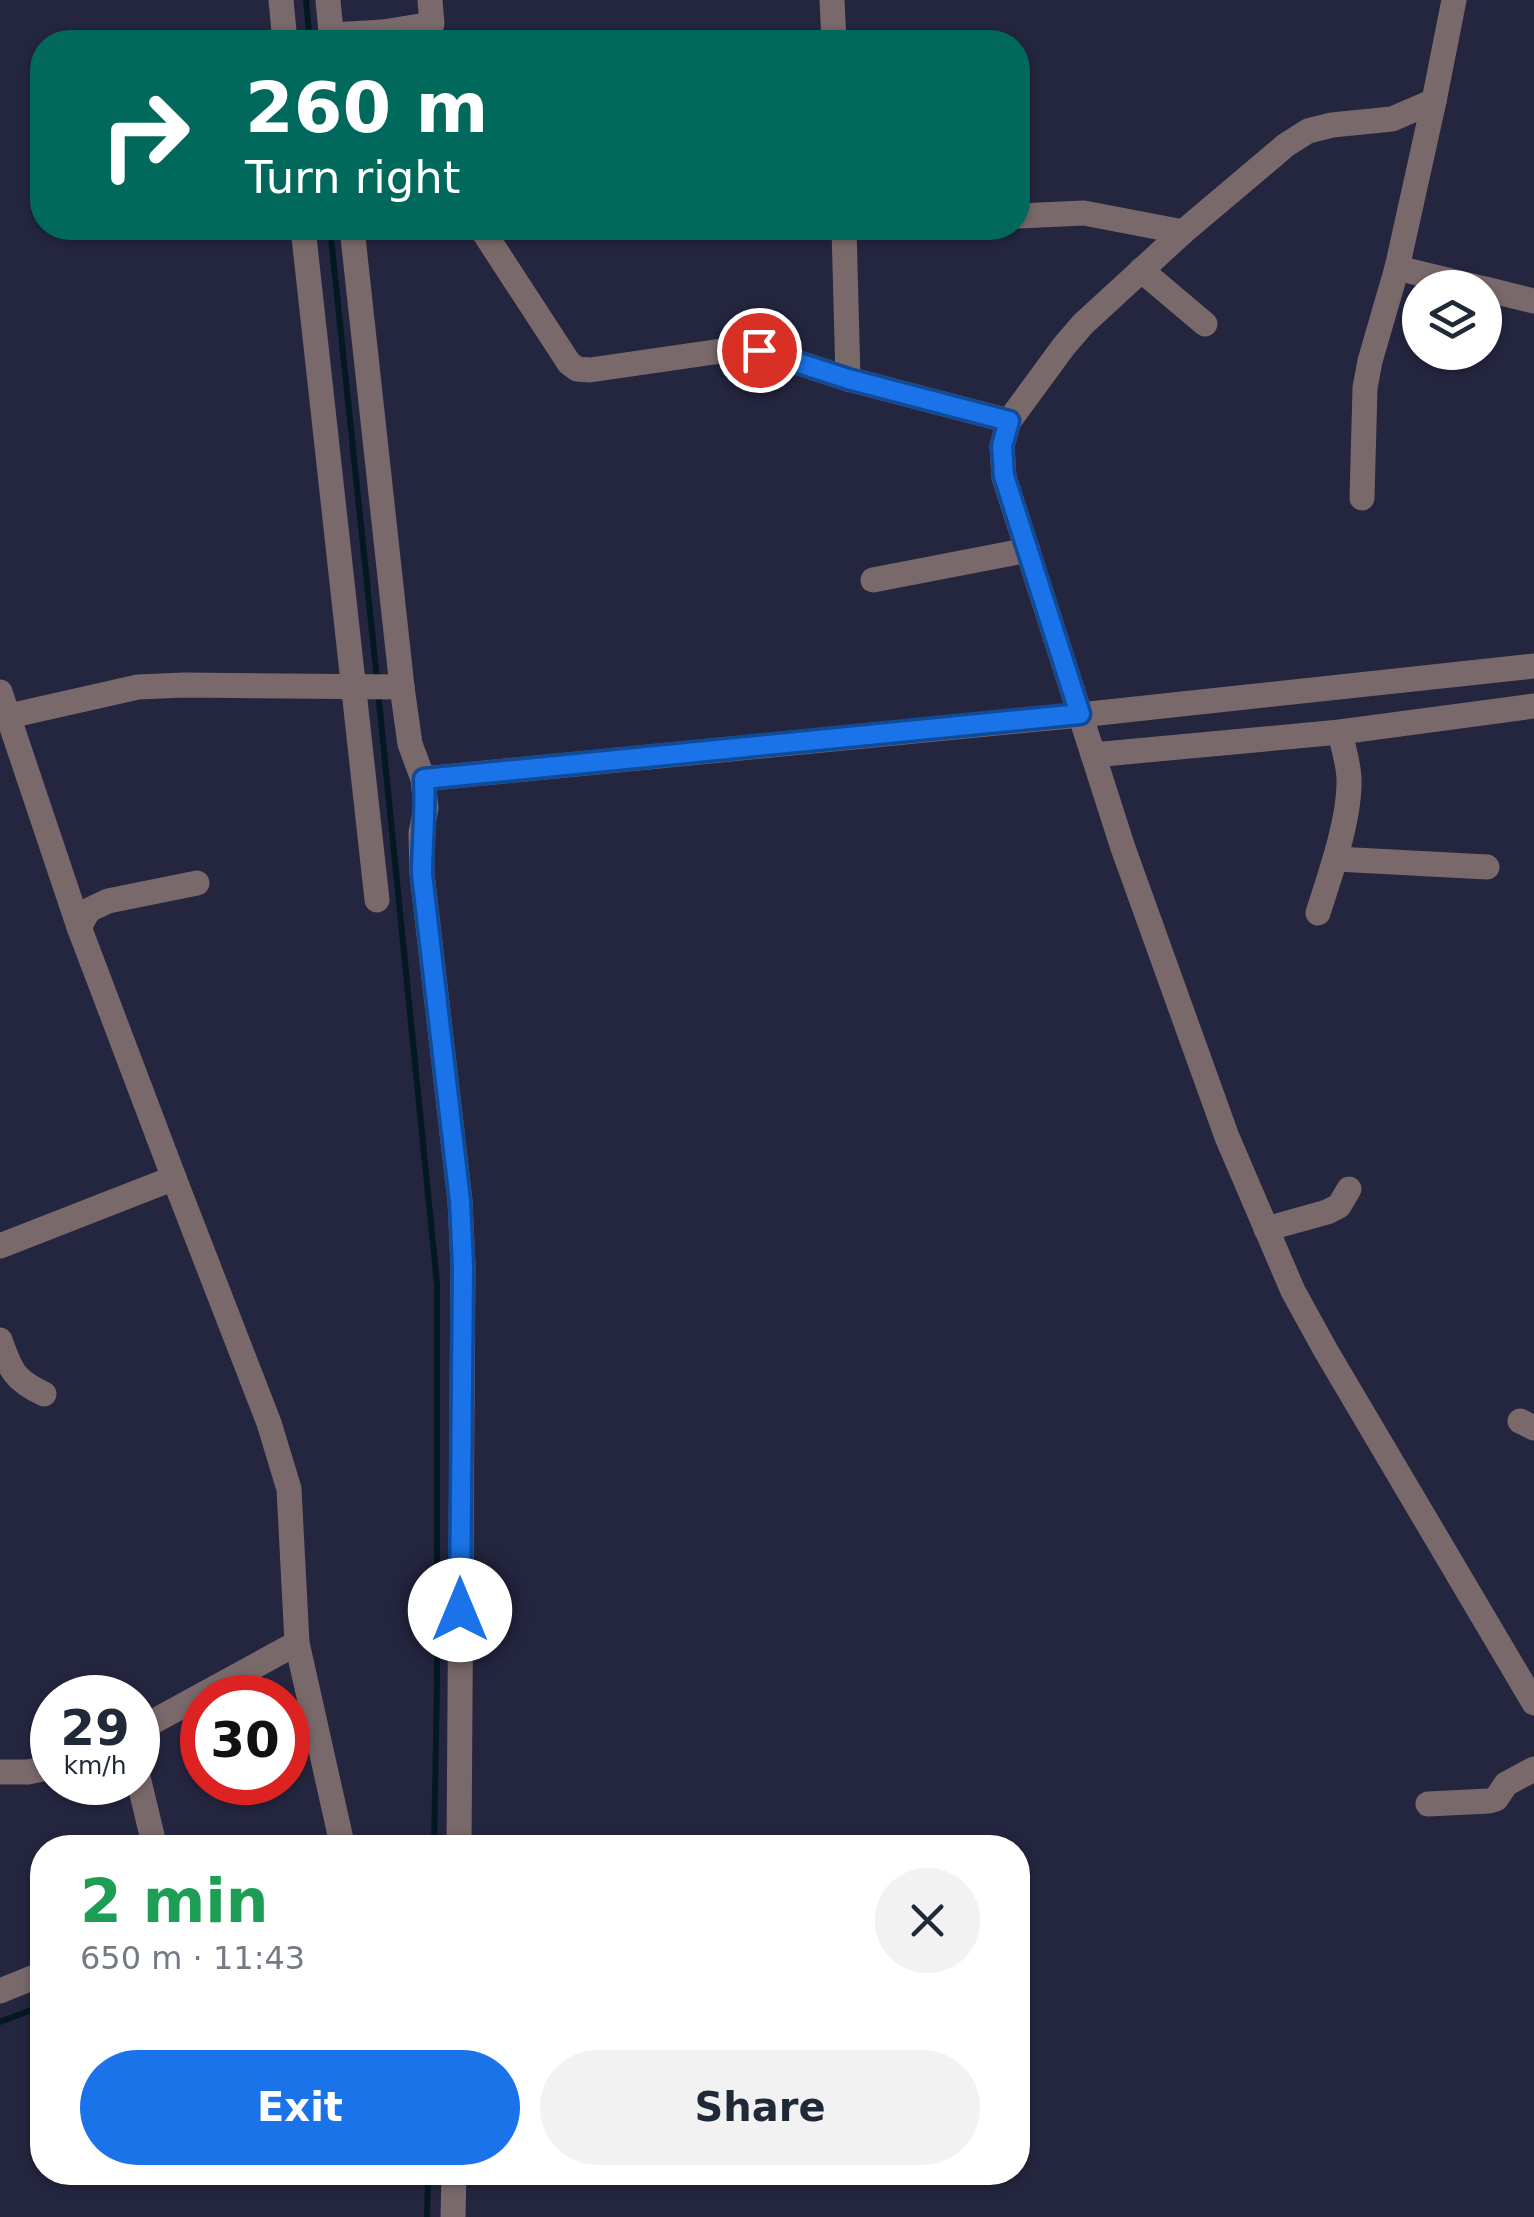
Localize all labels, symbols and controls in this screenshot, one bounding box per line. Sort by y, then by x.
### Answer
text: 260 m [245,67,488,149]
icon: right [80,70,210,200]
text: Turn right [245,151,460,204]
map controls [1402,270,1502,370]
button: layers [1402,270,1502,370]
pin [717,308,802,393]
icon: arrive [732,323,787,378]
position arrow [408,1558,512,1662]
speed limit sign: 30 [180,1675,310,1805]
text: 29 [60,1699,130,1757]
text: km/h [63,1751,127,1780]
text: 2 min [80,1866,268,1936]
button: close [875,1868,980,1973]
text: 650 m · 11:43 [80,1939,305,1977]
button: Exit [80,2050,520,2165]
button: Share [540,2050,980,2165]

